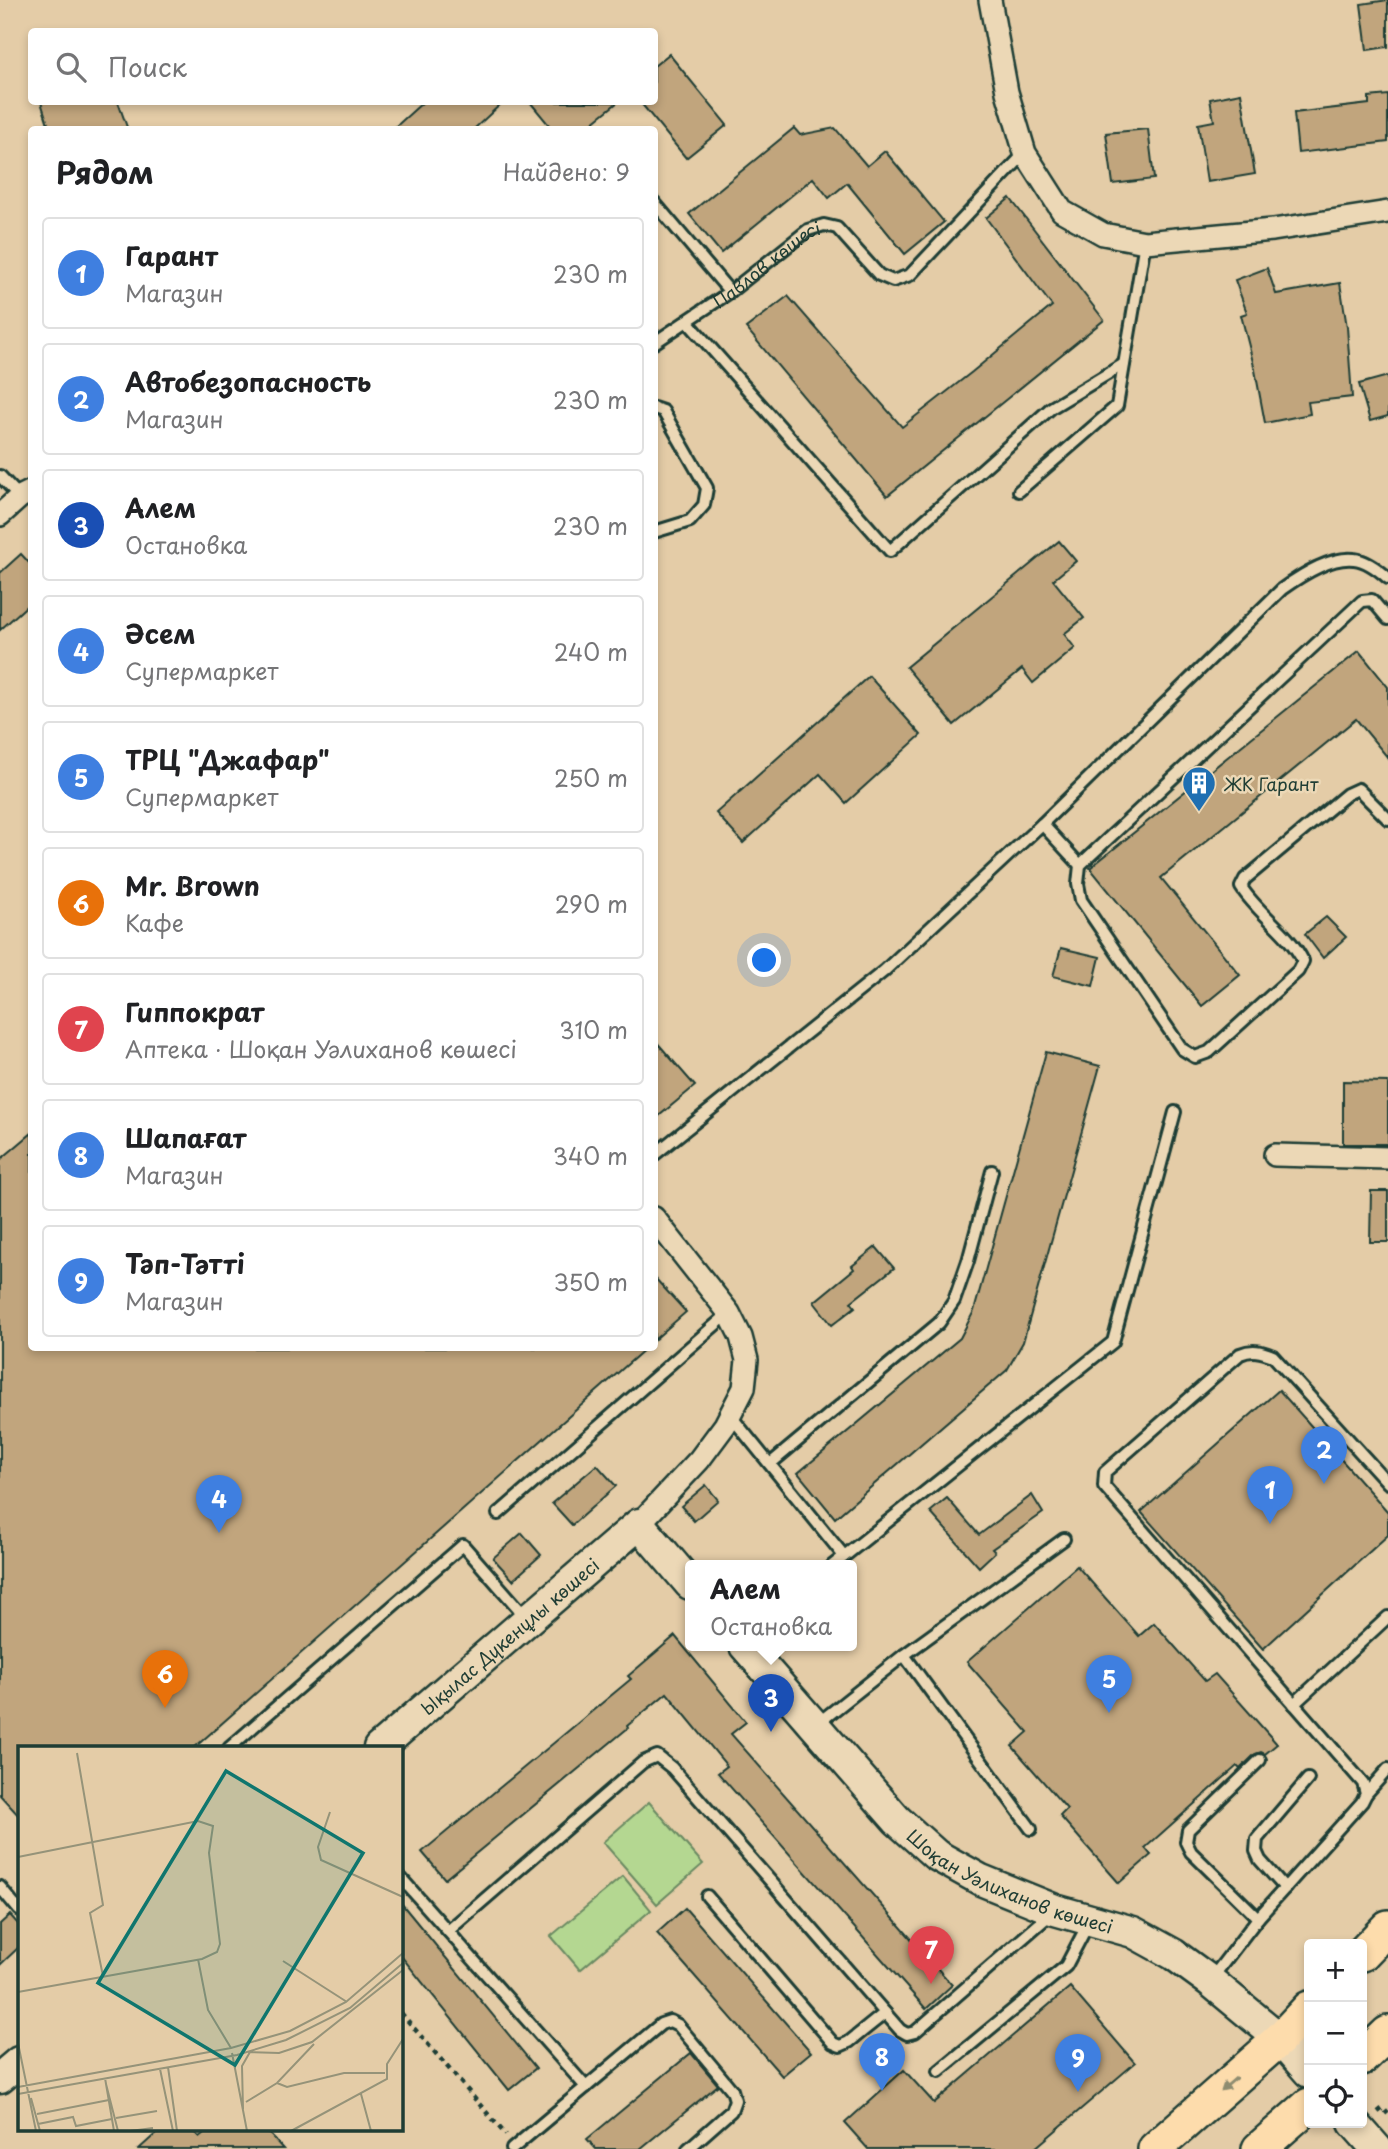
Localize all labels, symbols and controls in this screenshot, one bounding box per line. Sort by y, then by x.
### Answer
search box [28,28,658,105]
text: Поиск [108,47,187,86]
icon: search [52,48,90,86]
text: Рядом [56,149,154,194]
text: Найдено: 9 [503,154,630,189]
street label: Павлов көшесі [707,213,824,314]
text: Гарант [125,236,218,275]
text: 1 [76,256,87,291]
text: 230 m [553,256,628,291]
text: Магазин [125,275,224,310]
text: Автобезопасность [125,362,371,401]
text: 2 [73,382,89,417]
text: 230 m [553,382,628,417]
text: Магазин [125,401,224,436]
text: Алем [125,488,196,527]
text: 3 [73,508,89,543]
text: 230 m [553,508,628,543]
text: Остановка [125,527,247,562]
text: Әсем [125,614,196,653]
text: 4 [73,634,89,669]
text: 240 m [554,634,628,669]
text: Супермаркет [125,653,279,688]
text: ТРЦ "Джафар" [125,740,330,779]
text: 5 [74,760,88,795]
text: 250 m [554,760,628,795]
building icon: ЖК Гарант [1180,764,1218,813]
place label: ЖК Гарант [1224,770,1319,797]
text: Супермаркет [125,779,279,814]
text: Mr. Brown [125,866,260,905]
text: 6 [73,886,89,921]
text: 290 m [555,886,628,921]
text: Кафе [125,905,184,940]
your location [747,943,781,977]
text: Гиппократ [125,992,264,1031]
text: 7 [74,1012,88,1047]
text: 310 m [559,1012,628,1047]
text: Аптека · Шоқан Уәлиханов көшесі [125,1031,517,1066]
text: Шапағат [125,1118,246,1157]
text: 8 [74,1138,88,1173]
text: 340 m [553,1138,628,1173]
text: Магазин [125,1157,224,1192]
text: Тәп-Тәтті [125,1244,245,1283]
text: 9 [74,1264,88,1299]
text: 350 m [553,1264,628,1299]
text: Магазин [125,1283,224,1318]
pin: 2 [1301,1426,1347,1484]
pin: 1 [1247,1466,1293,1524]
pin: 4 [196,1475,242,1533]
street label: Ықылас Дүкенұлы көшесі [414,1551,605,1721]
popup [685,1560,857,1651]
text: Алем [710,1569,781,1608]
text: Остановка [710,1608,832,1643]
pin: 6 [142,1650,188,1708]
pin: 5 [1086,1655,1132,1713]
pin: 3 [748,1674,794,1732]
inset map [18,1746,402,2132]
street label: Шоқан Уәлиханов көшесі [902,1822,1116,1939]
pin: 7 [908,1926,954,1984]
map controls [1304,1939,1367,2128]
button: + [1304,1939,1367,2002]
button: − [1304,2002,1367,2065]
pin: 8 [859,2033,905,2091]
pin: 9 [1055,2034,1101,2092]
button: locate [1304,2065,1367,2128]
one-way arrow [1220,2076,1238,2092]

